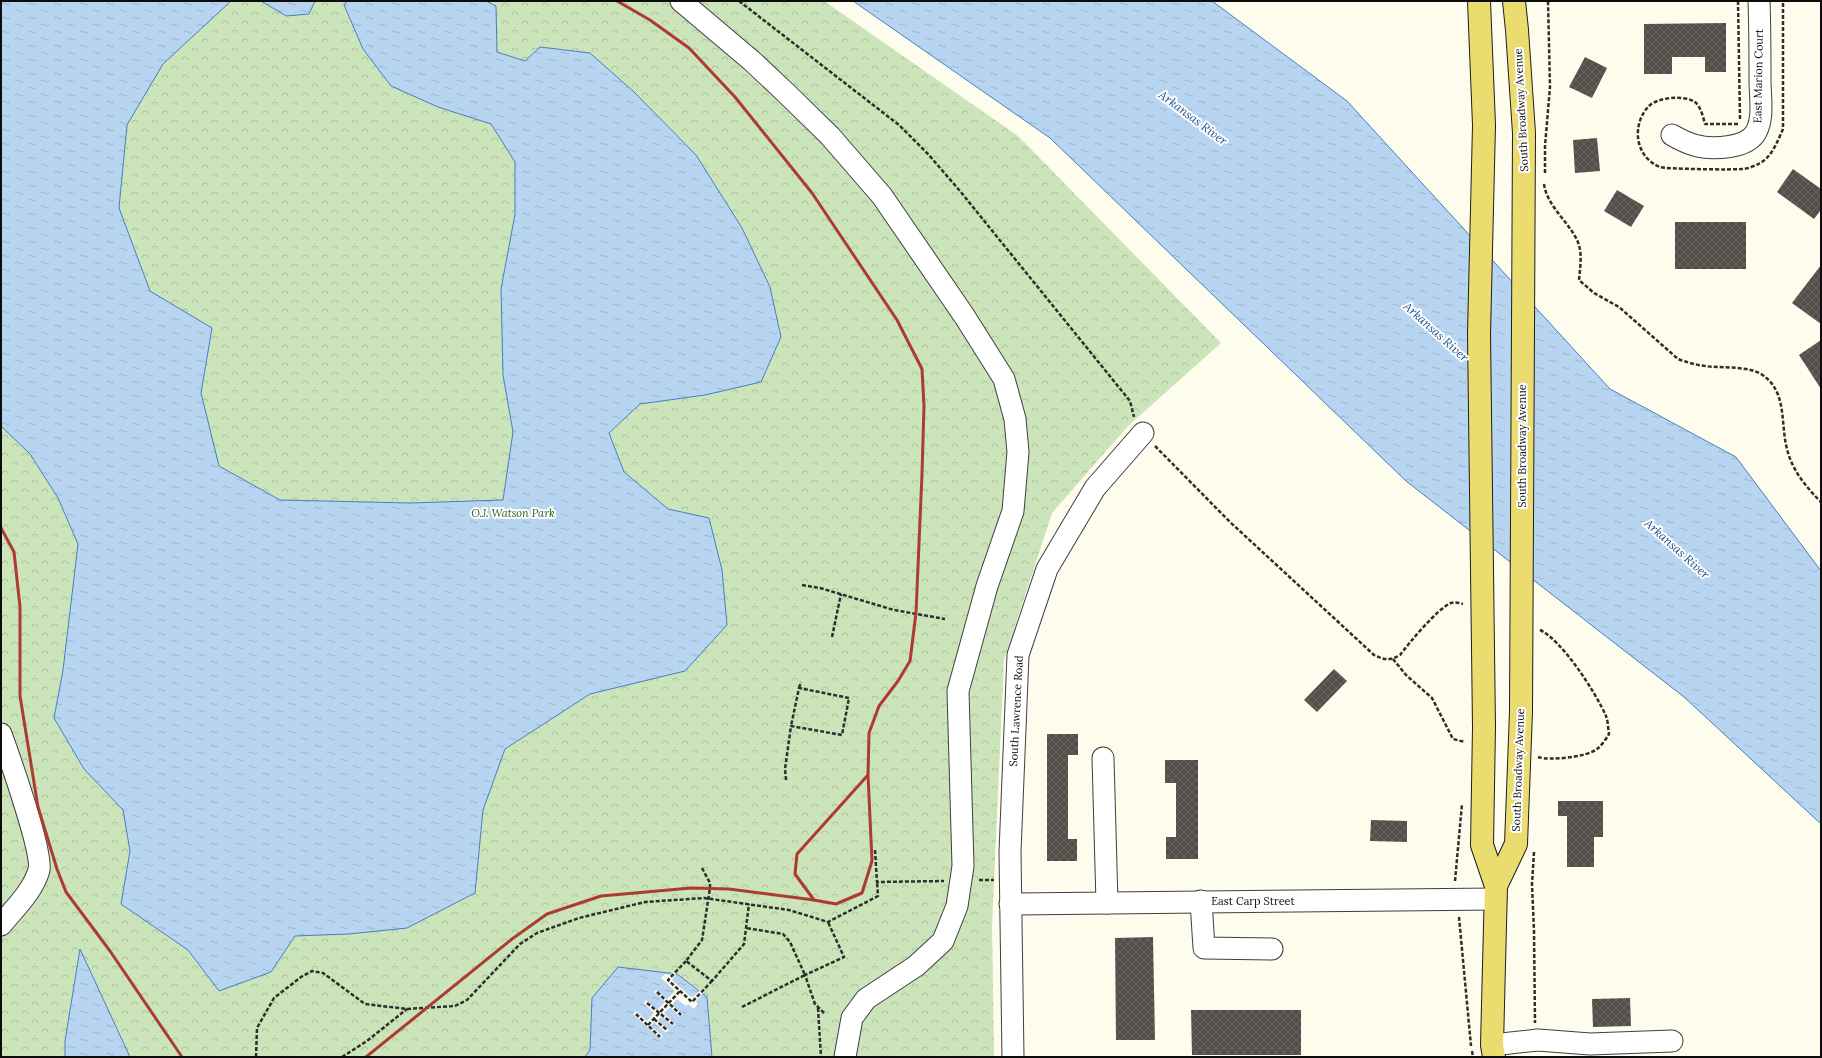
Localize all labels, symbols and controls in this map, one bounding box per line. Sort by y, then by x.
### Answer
street label: East Marion Court [1750,28,1766,123]
street label: South Broadway Avenue [1511,48,1531,172]
water label: Arkansas River [1155,86,1231,149]
water label: Arkansas River [1400,298,1472,365]
street label: South Broadway Avenue [1515,384,1529,508]
park label: O.J. Watson Park [471,506,555,520]
water label: Arkansas River [1641,515,1713,582]
street label: South Lawrence Road [1006,655,1026,767]
street label: South Broadway Avenue [1509,708,1527,832]
street label: East Carp Street [1211,894,1296,908]

